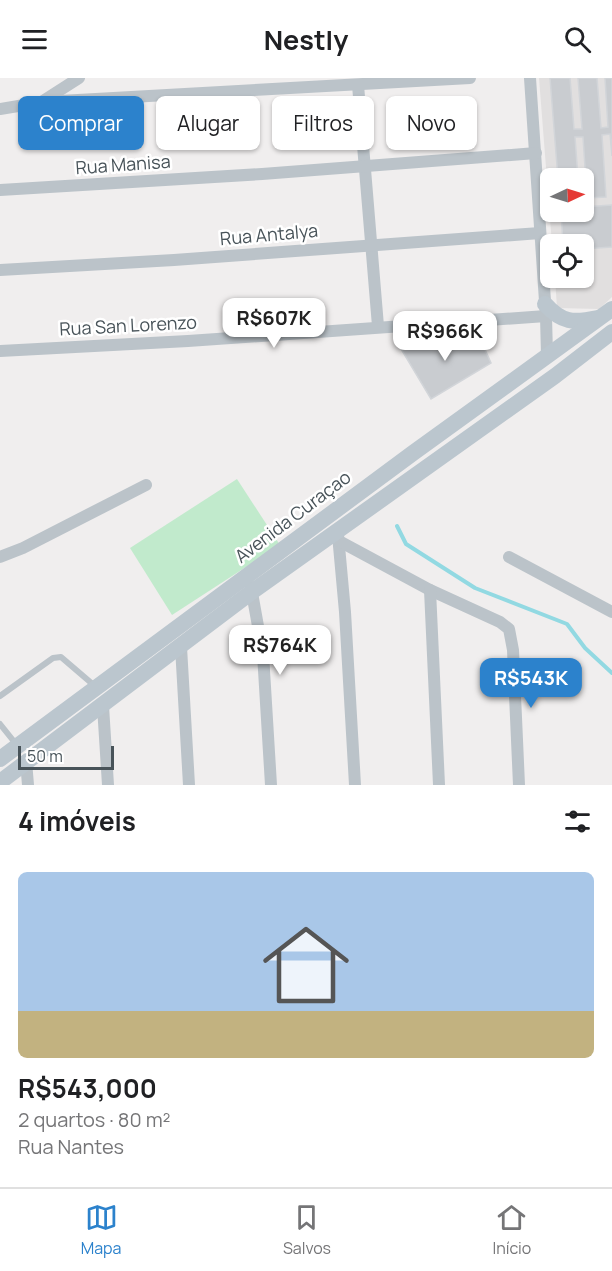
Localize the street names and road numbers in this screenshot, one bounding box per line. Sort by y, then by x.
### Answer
street label: Rua Manisa [75,149,171,179]
street label: Rua Antalya [219,218,319,250]
street label: Rua San Lorenzo [59,309,197,341]
street label: Avenida Curaçao [230,465,355,568]

